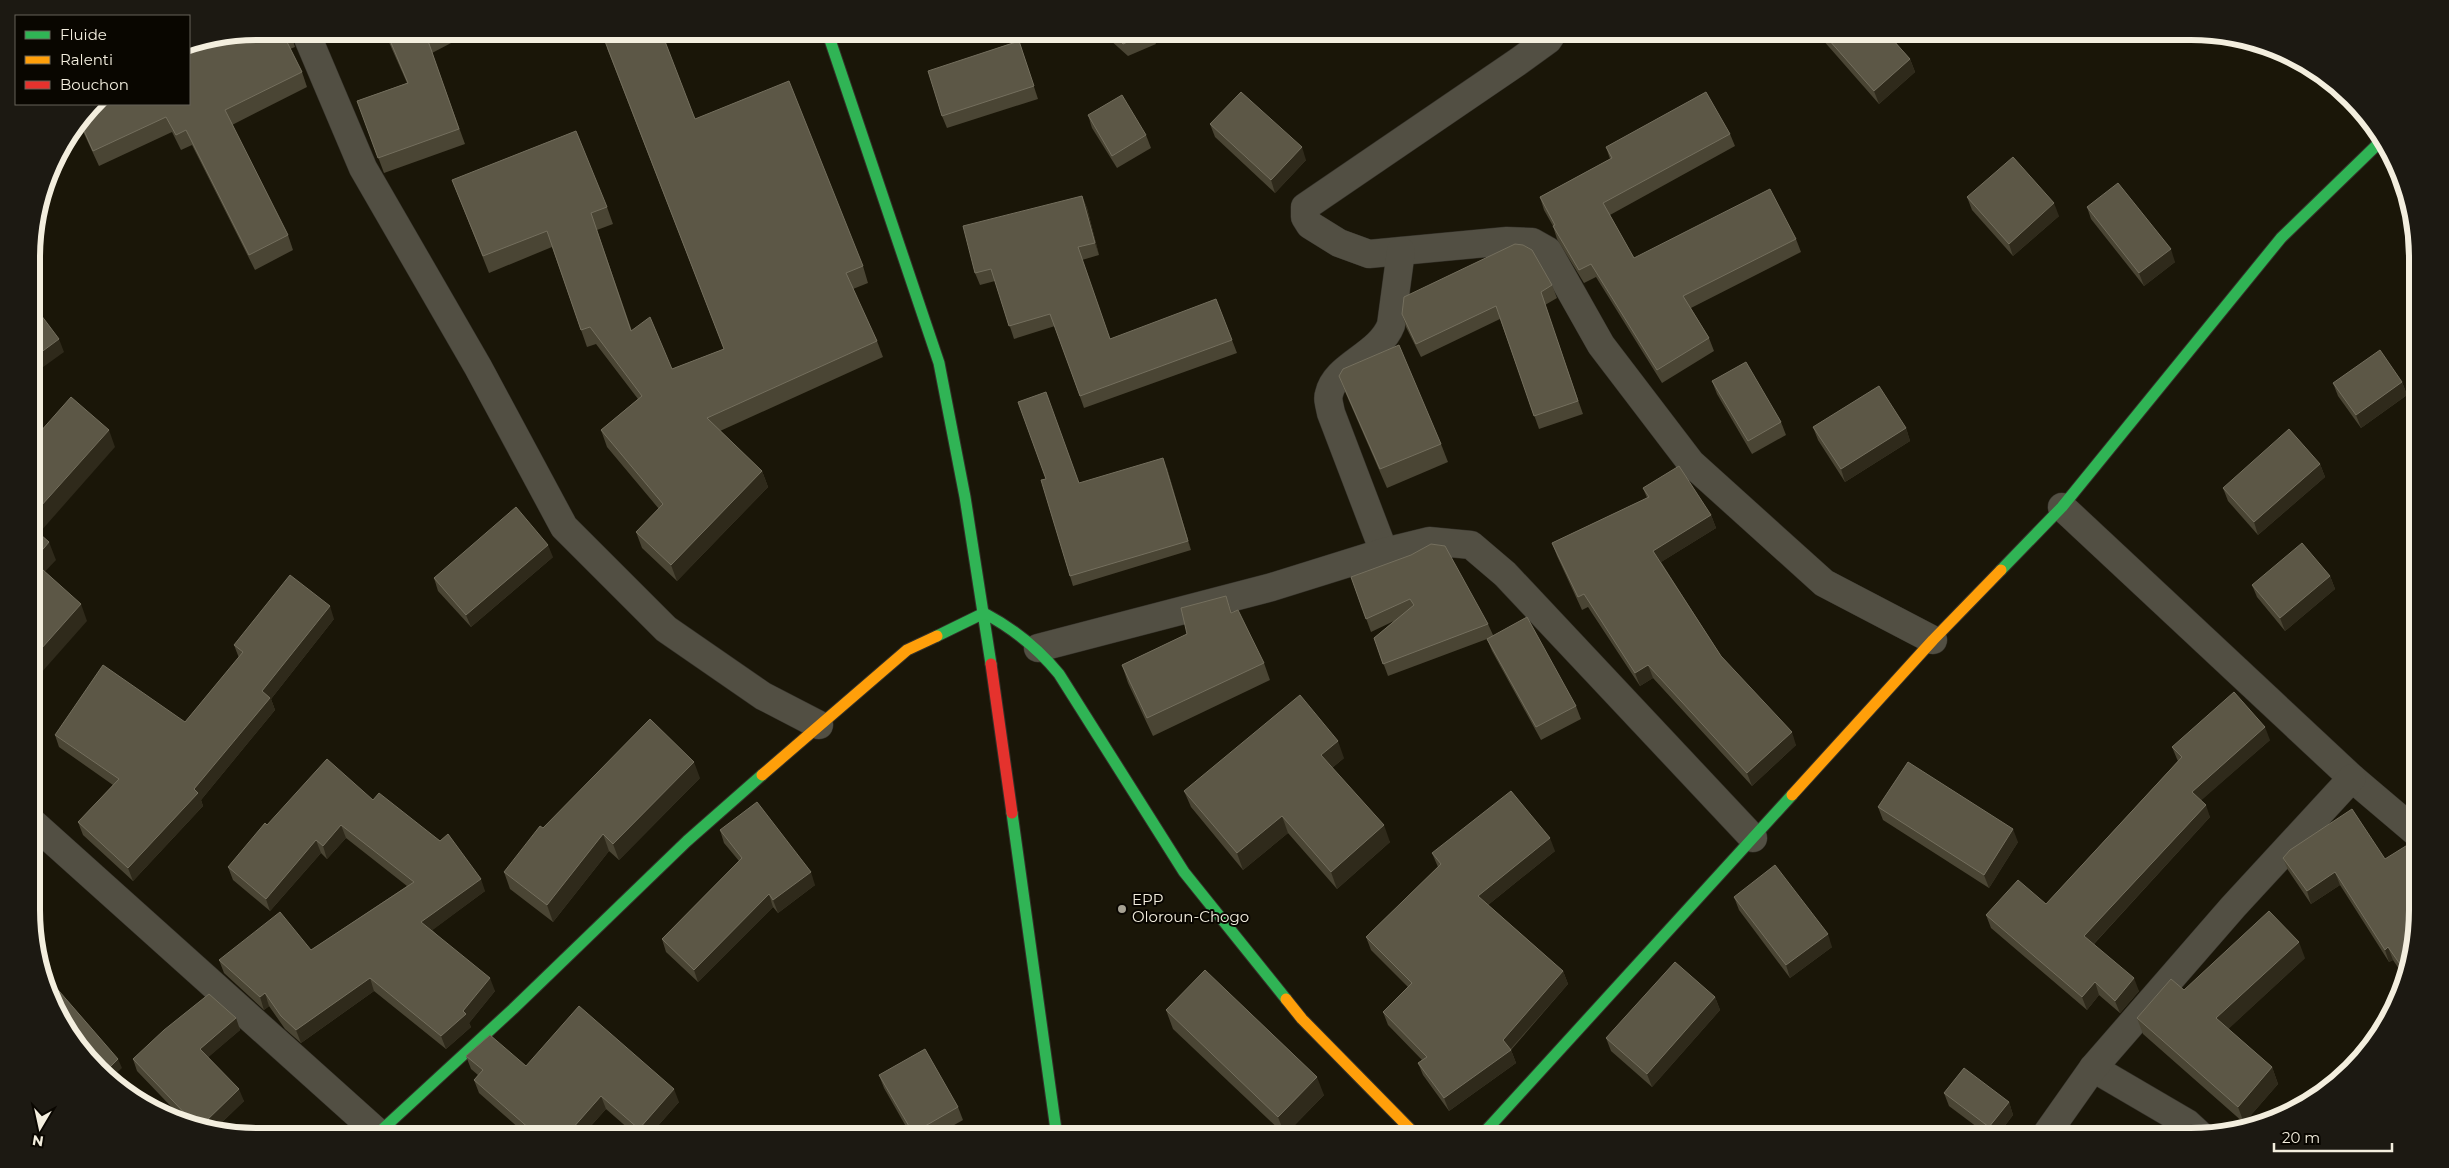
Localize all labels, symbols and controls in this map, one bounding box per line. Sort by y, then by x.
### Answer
legend [15,15,190,105]
text: Fluide [60,25,107,44]
text: Ralenti [60,50,113,69]
text: Bouchon [60,75,129,94]
place label: EPP Oloroun-Chogo [1132,890,1249,926]
marker: EPP Oloroun-Chogo [1116,903,1128,915]
north arrow [15,1103,65,1153]
scale bar [2274,1120,2392,1152]
text: 20 m [2282,1128,2320,1147]
text: N [31,1131,45,1151]

